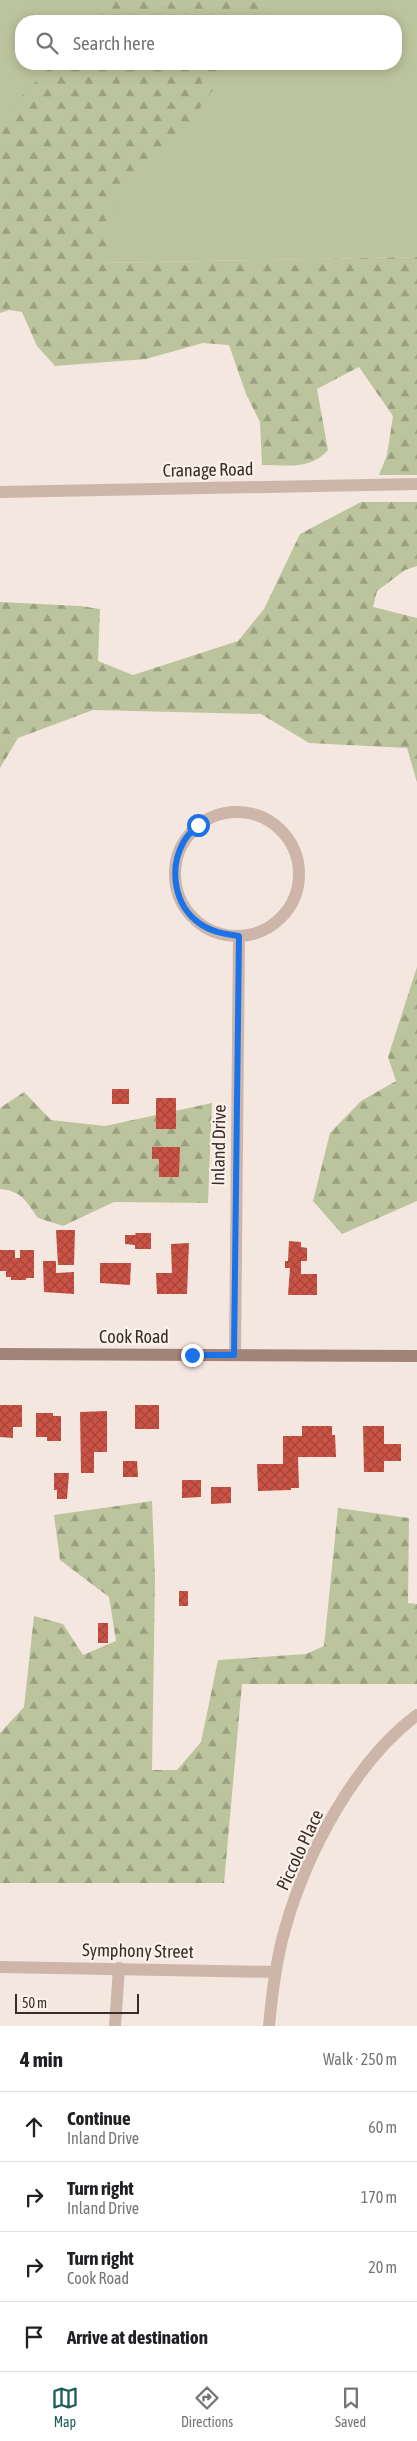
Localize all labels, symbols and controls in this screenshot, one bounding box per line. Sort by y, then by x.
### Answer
search box [15,15,402,70]
icon: search [33,29,61,57]
text: Search here [73,32,155,54]
street label: Cranage Road [162,458,254,481]
route start [187,814,210,837]
street label: Inland Drive [207,1104,230,1186]
street label: Cook Road [99,1326,169,1347]
route end [181,1344,204,1367]
street label: Piccolo Place [272,1806,327,1894]
street label: Symphony Street [82,1939,194,1962]
scale bar [15,1991,139,2014]
text: 50 m [22,1995,47,2011]
text: 4 min [20,2047,63,2071]
text: Walk · 250 m [323,2050,397,2068]
text: Continue [67,2107,131,2129]
icon: ahead [20,2113,48,2141]
text: 60 m [368,2118,397,2136]
text: Inland Drive [67,2129,139,2147]
text: Turn right [67,2177,134,2199]
icon: right [20,2183,48,2211]
text: 170 m [361,2188,397,2206]
text: Inland Drive [67,2199,139,2217]
text: Turn right [67,2247,134,2269]
icon: right [20,2253,48,2281]
text: 20 m [368,2258,397,2276]
text: Cook Road [67,2269,129,2287]
icon: arrive [20,2323,48,2351]
text: Arrive at destination [67,2326,208,2348]
tab: Map [51,2384,79,2430]
tab: Directions [181,2384,233,2430]
tab: Saved [335,2384,366,2430]

